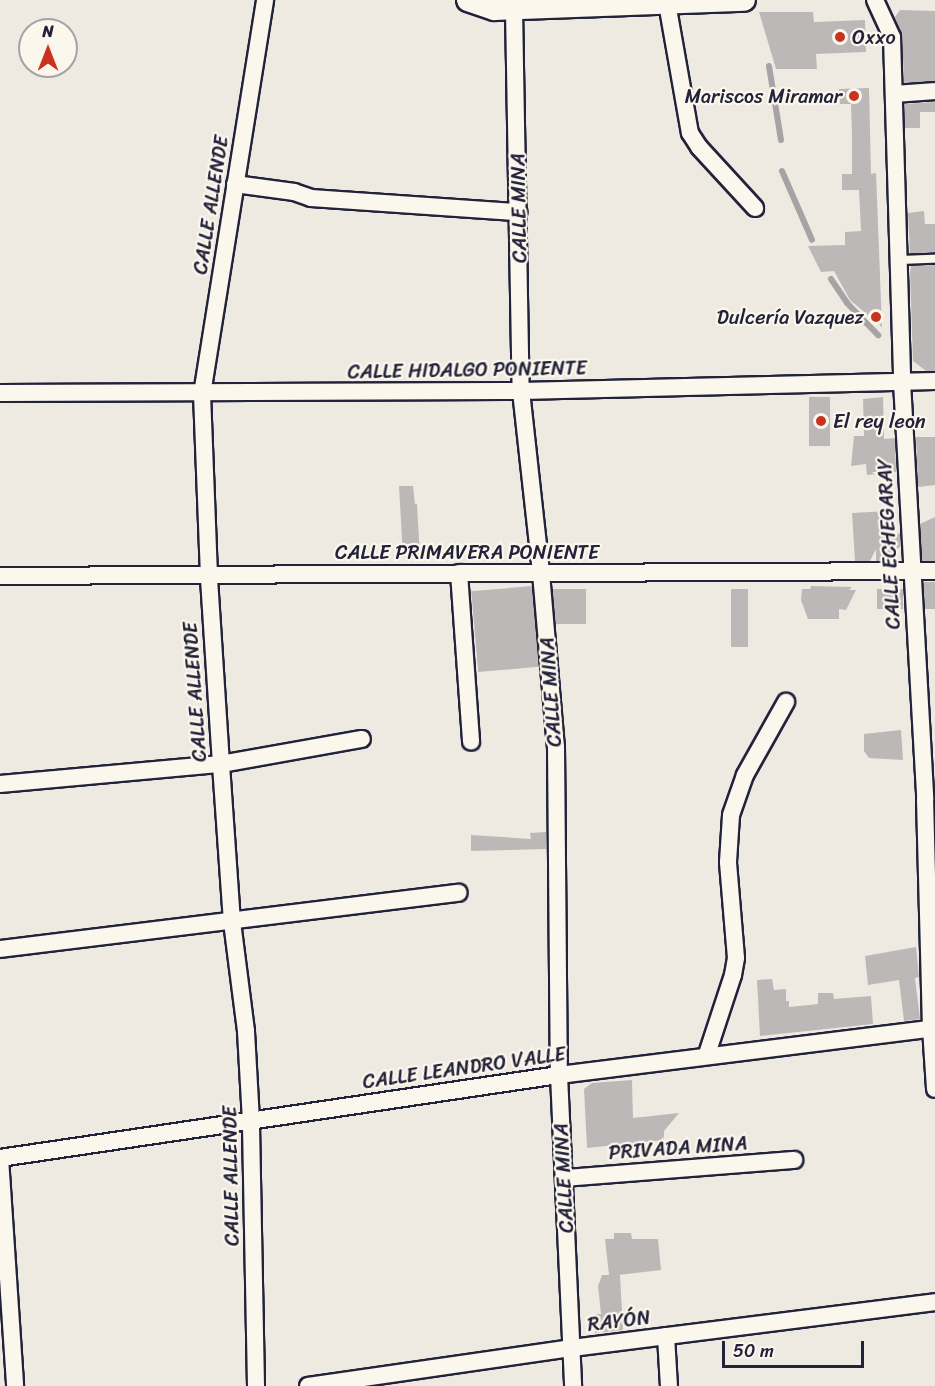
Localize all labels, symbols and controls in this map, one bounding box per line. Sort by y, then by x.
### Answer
text: N [42,17,54,46]
north arrow [18,18,78,78]
place label: Oxxo [852,25,896,49]
marker: Oxxo [833,30,847,44]
place label: Mariscos Miramar [685,84,842,108]
marker: Mariscos Miramar [847,89,861,103]
street label: CALLE ALLENDE [188,134,234,276]
street label: CALLE MINA [506,152,532,264]
place label: Dulcería Vazquez [717,305,864,329]
marker: Dulcería Vazquez [869,310,883,324]
street label: CALLE HIDALGO PONIENTE [347,356,587,384]
place label: El rey leon [833,409,926,433]
marker: El rey leon [814,414,828,428]
street label: CALLE ECHEGARAY [873,458,905,630]
street label: CALLE PRIMAVERA PONIENTE [333,540,601,564]
street label: CALLE ALLENDE [178,621,212,763]
street label: CALLE MINA [535,635,567,749]
street label: CALLE LEANDRO VALLE [363,1042,565,1094]
street label: CALLE ALLENDE [218,1106,244,1246]
street label: CALLE MINA [549,1122,579,1234]
street label: PRIVADA MINA [608,1131,748,1165]
street label: RAYÓN [586,1305,652,1337]
scale bar [725,1329,868,1367]
text: 50 m [733,1335,774,1367]

